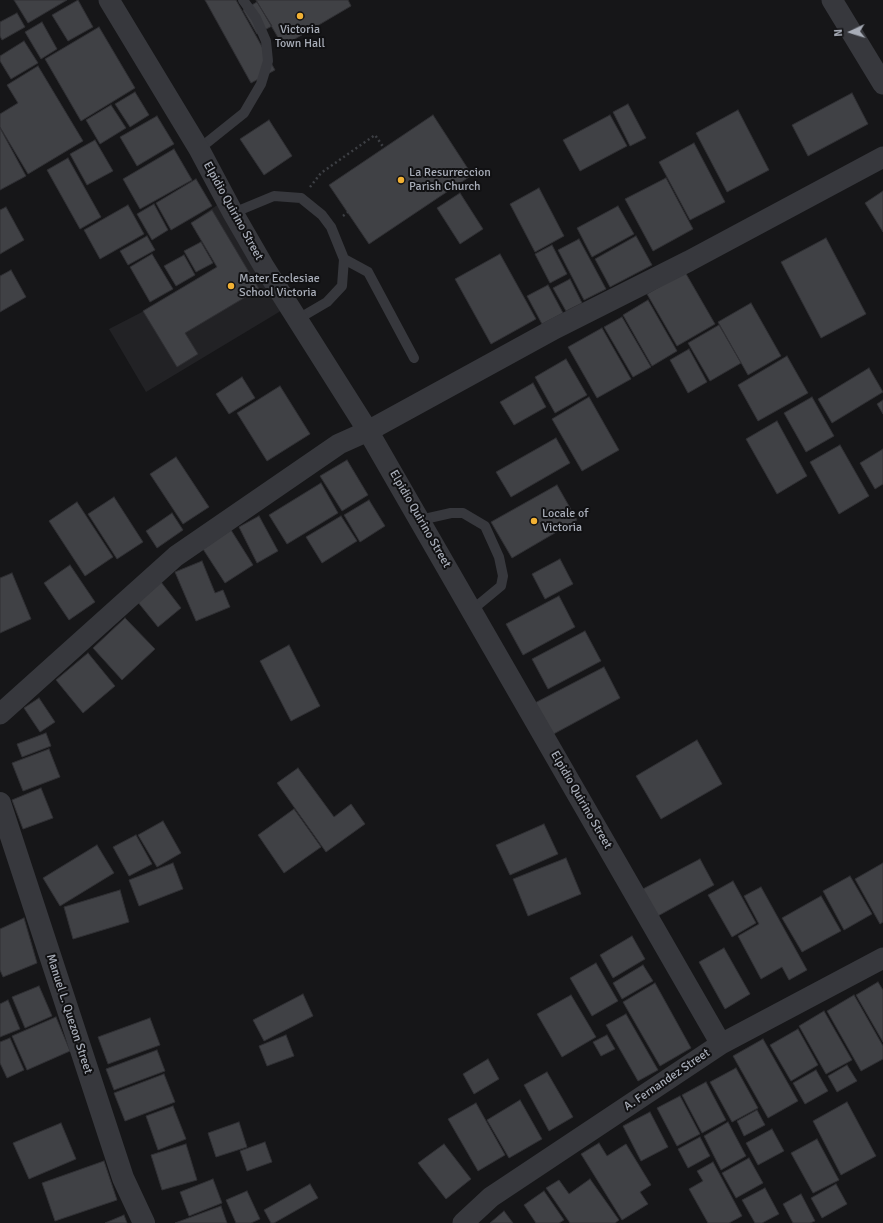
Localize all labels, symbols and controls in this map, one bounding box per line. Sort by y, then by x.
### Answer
marker: Victoria Town Hall [295,11,305,21]
north arrow [831,12,871,52]
place label: Victoria Town Hall [275,23,325,51]
text: N [832,29,845,37]
street label: Elpidio Quirino Street [200,159,266,263]
place label: La Resurreccion Parish Church [409,166,491,194]
marker: La Resurreccion Parish Church [396,175,406,185]
place label: Mater Ecclesiae School Victoria [239,272,320,300]
marker: Mater Ecclesiae School Victoria [226,281,236,291]
street label: Elpidio Quirino Street [386,468,454,570]
place label: Locale of Victoria [542,507,588,535]
marker: Locale of Victoria [529,516,539,526]
street label: Elpidio Quirino Street [547,749,615,851]
street label: Manuel L. Quezon Street [43,952,95,1076]
street label: A. Fernandez Street [621,1046,713,1114]

